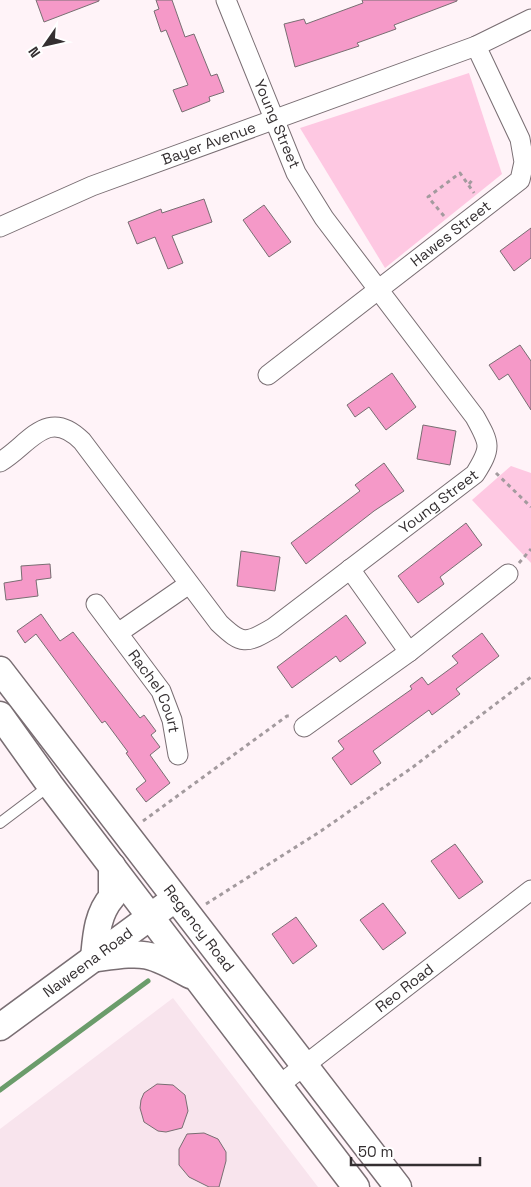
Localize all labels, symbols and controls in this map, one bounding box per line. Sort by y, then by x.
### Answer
north arrow [20,20,70,70]
text: N [24,43,44,61]
street label: Young Street [250,76,305,171]
street label: Bayer Avenue [159,117,258,169]
street label: Hawes Street [406,196,495,270]
street label: Young Street [395,465,482,538]
street label: Rachel Court [124,646,184,734]
street label: Regency Road [160,881,239,975]
street label: Naweena Road [39,923,136,1001]
street label: Reo Road [371,959,437,1016]
scale bar [351,1134,480,1166]
text: 50 m [358,1142,393,1161]

